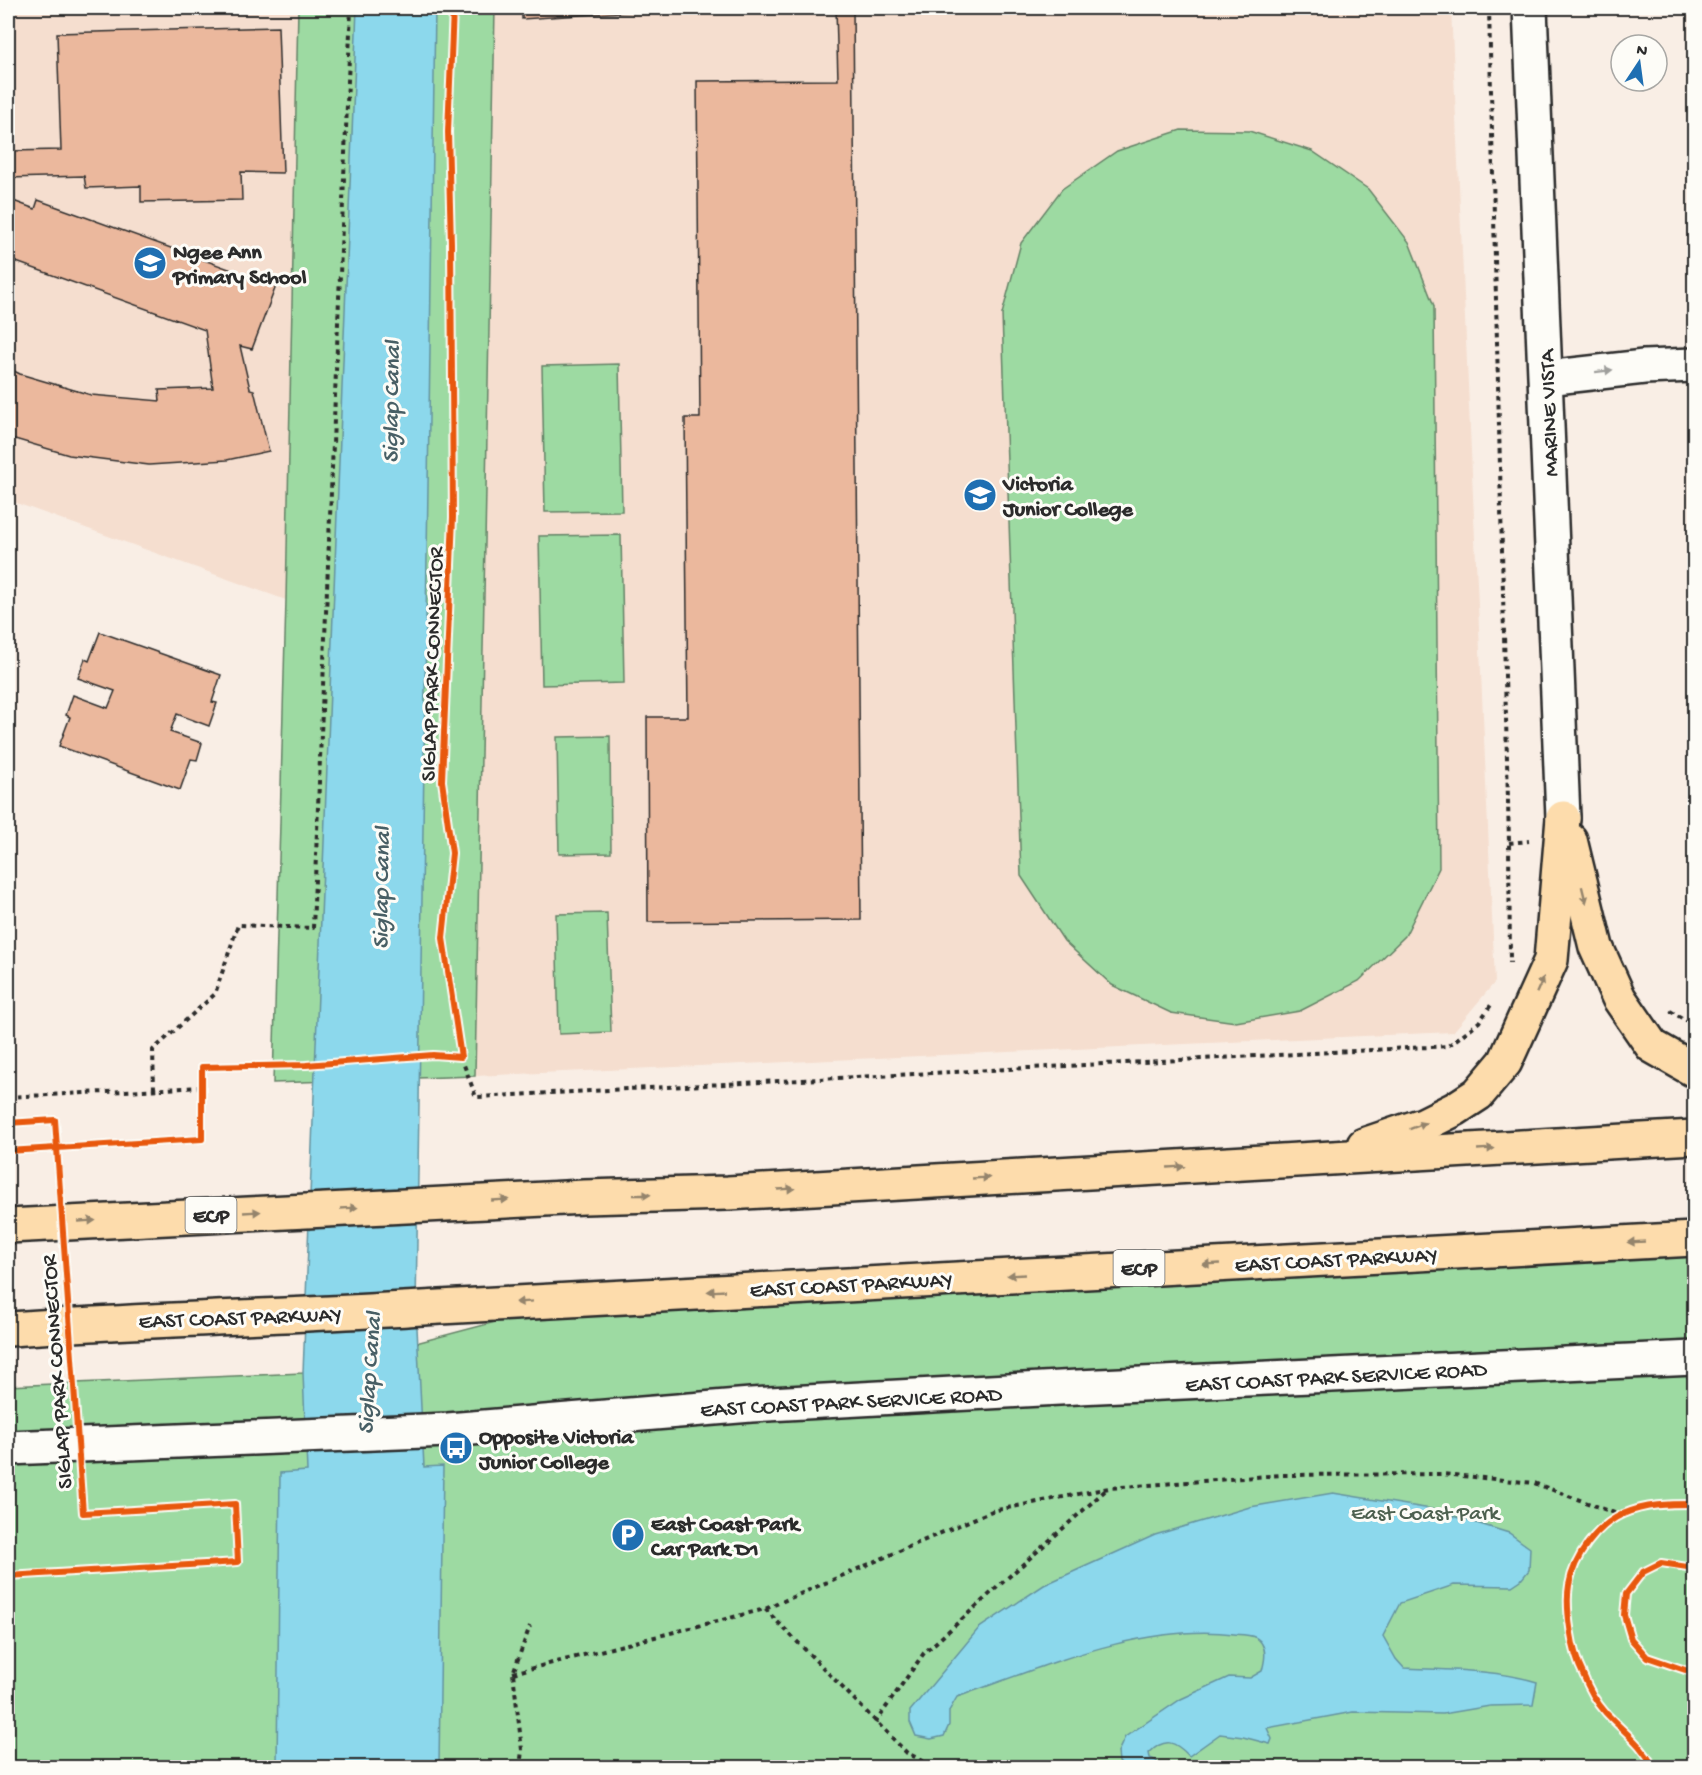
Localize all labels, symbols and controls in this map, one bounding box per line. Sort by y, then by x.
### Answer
north arrow [1609,33,1669,93]
text: N [1634,41,1649,62]
place label: Ngee Ann Primary School [172,241,307,292]
school or university icon: Ngee Ann Primary School [132,245,168,281]
water label: Siglap Canal [378,339,409,464]
street label: MARINE VISTA [1536,348,1566,477]
one-way arrow [1595,366,1614,376]
place label: Victoria Junior College [1002,473,1134,524]
school or university icon: Victoria Junior College [962,477,998,513]
street label: SIGLAP PARK CONNECTOR [417,545,451,782]
water label: Siglap Canal [368,825,399,950]
one-way arrow [1579,886,1589,905]
one-way arrow [1536,976,1545,993]
one-way arrow [1410,1121,1428,1131]
one-way arrow [1477,1145,1496,1154]
one-way arrow [1166,1163,1185,1172]
one-way arrow [971,1174,990,1183]
one-way arrow [777,1185,796,1194]
one-way arrow [633,1190,652,1200]
one-way arrow [491,1196,510,1205]
road number: ECP [186,1197,236,1233]
one-way arrow [339,1203,358,1212]
one-way arrow [243,1208,262,1217]
one-way arrow [77,1217,96,1226]
one-way arrow [1627,1237,1646,1246]
street label: EAST COAST PARKWAY [1234,1244,1438,1280]
road number: ECP [1114,1250,1164,1286]
street label: SIGLAP PARK CONNECTOR [38,1252,80,1490]
one-way arrow [1201,1260,1220,1269]
street label: EAST COAST PARKWAY [749,1269,953,1305]
one-way arrow [1006,1270,1025,1279]
one-way arrow [707,1286,726,1295]
one-way arrow [515,1297,534,1306]
street label: EAST COAST PARKWAY [138,1303,342,1337]
water label: Siglap Canal [353,1309,390,1435]
street label: EAST COAST PARK SERVICE ROAD [1185,1358,1489,1400]
street label: EAST COAST PARK SERVICE ROAD [700,1383,1004,1425]
place label: Opposite Victoria Junior College [478,1426,635,1477]
bus stop icon: Opposite Victoria Junior College [438,1430,474,1466]
park label: East Coast Park [1351,1502,1501,1528]
place label: East Coast Park Car Park D1 [650,1513,801,1564]
parking icon: East Coast Park Car Park D1 [610,1517,646,1553]

